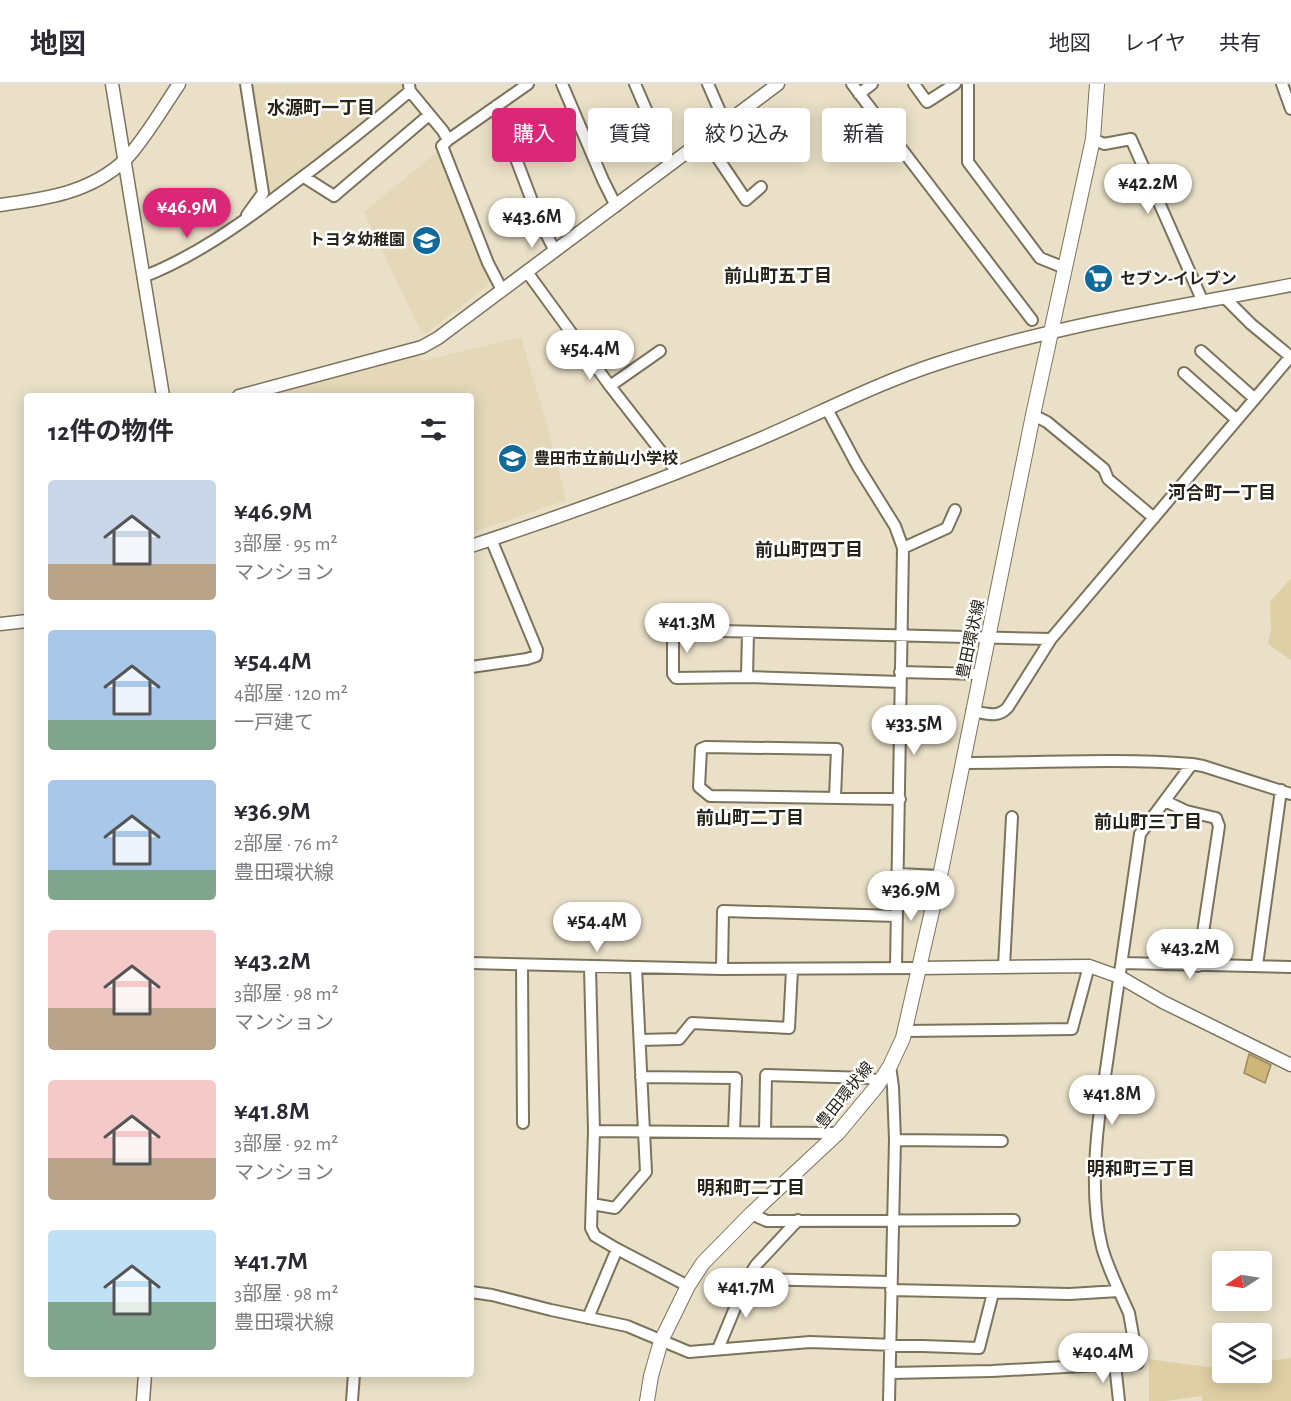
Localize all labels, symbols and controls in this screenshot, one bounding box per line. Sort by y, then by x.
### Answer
text: 地図 [30,31,86,59]
text: 地図 [1049,33,1091,54]
text: レイヤ [1124,33,1186,54]
text: 共有 [1219,33,1261,54]
district label: 水源町一丁目 [267,98,375,118]
chip: 購入 [492,108,576,162]
chip: 賃貸 [588,108,672,162]
chip: 絞り込み [684,108,810,162]
chip: 新着 [822,108,906,162]
pin: ¥42.2M [1099,164,1197,215]
text: ¥42.2M [1118,173,1178,193]
pin: ¥46.9M [138,188,236,239]
text: ¥46.9M [157,197,217,217]
pin: ¥43.6M [483,198,581,249]
text: ¥43.6M [502,207,562,227]
school or university icon: トヨタ幼稚園 [410,224,442,256]
place label: トヨタ幼稚園 [309,231,405,248]
supermarket icon: セブン-イレブン [1083,263,1115,295]
district label: 前山町五丁目 [724,266,832,286]
place label: セブン-イレブン [1120,270,1237,287]
pin: ¥54.4M [541,330,639,381]
text: ¥54.4M [560,339,620,359]
icon: filters [417,413,450,446]
text: 12件の物件 [48,419,174,445]
school or university icon: 豊田市立前山小学校 [497,443,529,475]
place label: 豊田市立前山小学校 [534,450,678,467]
district label: 河合町一丁目 [1168,483,1276,503]
text: ¥46.9M [234,498,313,524]
icon: home [96,504,168,576]
text: 3部屋 · 95 m² [234,534,337,554]
district label: 前山町四丁目 [755,540,863,560]
text: マンション [234,563,334,583]
street label: 豊田環状線 [954,598,987,680]
pin: ¥41.3M [638,603,736,654]
text: ¥41.3M [659,612,715,632]
text: ¥54.4M [234,648,312,674]
icon: home [96,654,168,726]
text: 4部屋 · 120 m² [234,684,348,704]
pin: ¥33.5M [865,705,963,756]
text: 一戸建て [234,713,314,733]
text: ¥33.5M [886,714,942,734]
text: ¥36.9M [234,798,311,824]
icon: home [96,804,168,876]
district label: 前山町二丁目 [696,808,804,828]
district label: 前山町三丁目 [1094,812,1202,832]
text: 2部屋 · 76 m² [234,834,338,854]
text: 豊田環状線 [234,863,334,883]
pin: ¥36.9M [862,871,960,922]
text: ¥36.9M [882,880,940,900]
pin: ¥54.4M [548,902,646,953]
text: ¥54.4M [567,911,627,931]
pin: ¥43.2M [1141,929,1239,980]
text: ¥43.2M [1160,938,1220,958]
text: ¥43.2M [234,948,311,974]
icon: home [96,954,168,1026]
text: 3部屋 · 98 m² [234,984,339,1004]
text: マンション [234,1013,334,1033]
street label: 豊田環状線 [813,1058,876,1131]
pin: ¥41.8M [1063,1075,1161,1126]
text: ¥41.8M [1083,1084,1141,1104]
text: ¥41.8M [234,1098,310,1124]
icon: home [96,1104,168,1176]
text: 3部屋 · 92 m² [234,1134,338,1154]
district label: 明和町三丁目 [1087,1159,1195,1179]
text: マンション [234,1163,334,1183]
district label: 明和町二丁目 [697,1178,805,1198]
text: ¥41.7M [234,1248,308,1274]
north arrow [1212,1251,1272,1311]
map controls [1212,1251,1272,1383]
icon: home [96,1254,168,1326]
pin: ¥41.7M [697,1268,795,1319]
text: ¥41.7M [718,1277,774,1297]
text: 3部屋 · 98 m² [234,1284,339,1304]
text: 豊田環状線 [234,1313,334,1333]
button: layers [1212,1323,1272,1383]
pin: ¥40.4M [1054,1333,1152,1384]
text: ¥40.4M [1072,1342,1134,1362]

